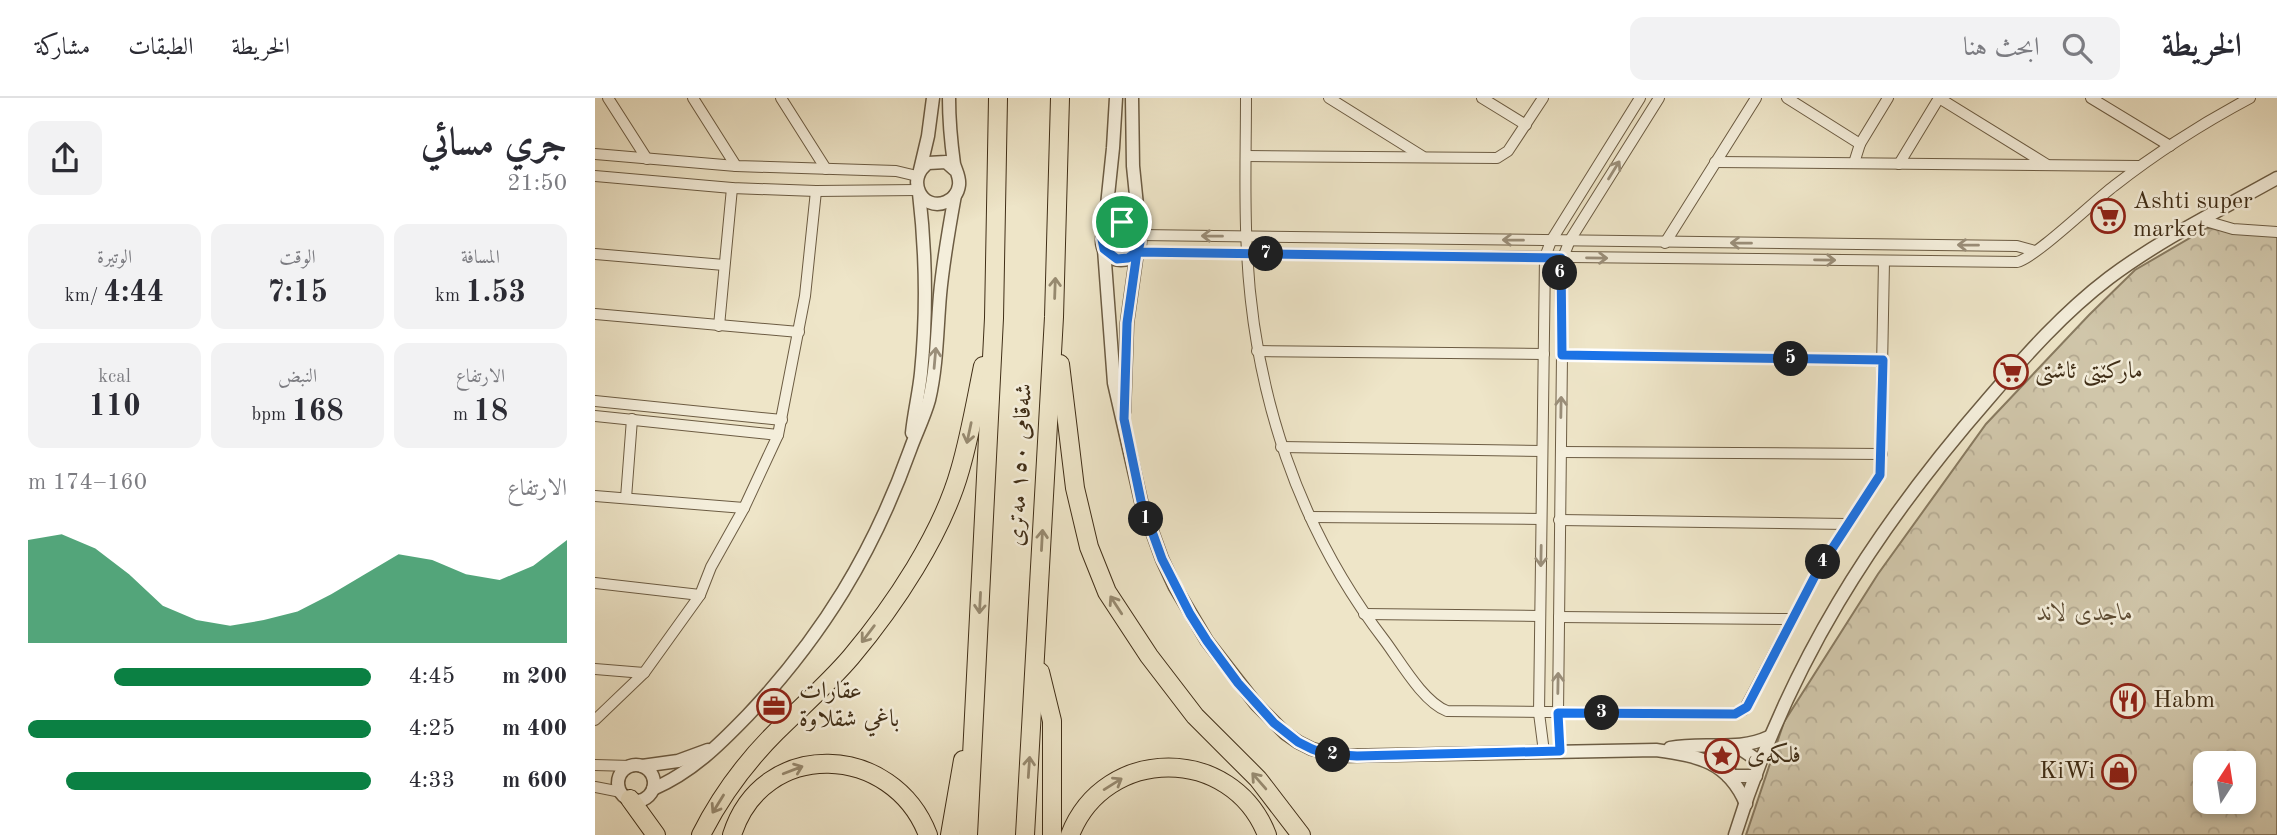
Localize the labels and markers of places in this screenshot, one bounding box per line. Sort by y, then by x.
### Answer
place label: Ashti super market [2133,190,2253,242]
pin [1092,192,1152,252]
supermarket icon: Ashti super market [2089,197,2127,235]
pin: 7 [1249,236,1283,272]
pin: 6 [1543,256,1577,290]
pin: 5 [1773,342,1809,376]
supermarket icon: مارکێتی ئاشتی [1992,353,2030,391]
place label: مارکێتی ئاشتی [2035,359,2143,387]
pin: 1 [1129,502,1163,536]
pin: 4 [1805,545,1841,580]
place label: عقارات باغي شقلاوة [799,680,899,737]
restaurant icon: Habm [2109,682,2147,720]
office icon: عقارات باغي شقلاوة [755,687,793,725]
place label: Habm [2153,689,2215,713]
pin: 3 [1585,696,1619,730]
place icon: فلکەی [1703,737,1741,775]
pin: 2 [1315,738,1351,772]
place label: فلکەی [1747,742,1801,768]
shop icon: KiWi [2100,753,2138,791]
place label: KiWi [2039,760,2095,784]

